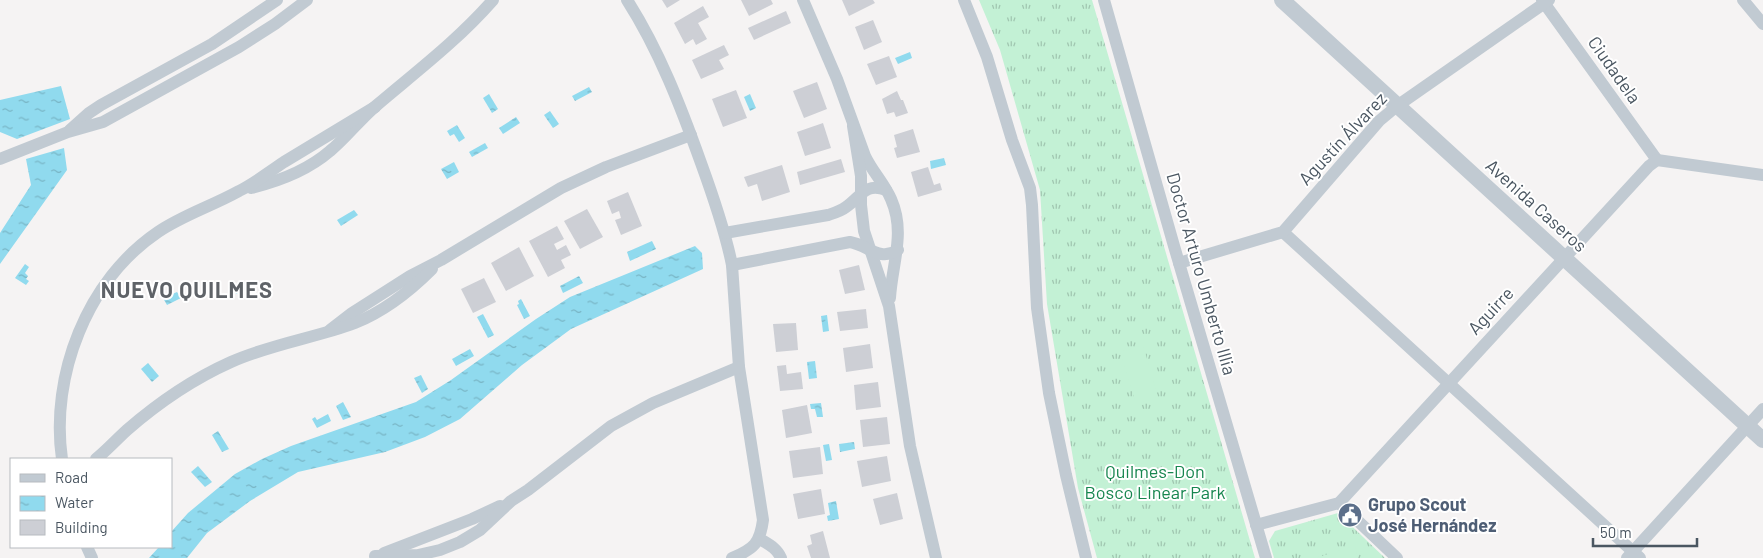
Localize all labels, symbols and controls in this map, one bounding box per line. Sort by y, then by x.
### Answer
street label: Ciudadela [1584,32,1646,107]
street label: Agustín Álvarez [1294,87,1391,189]
street label: Avenida Caseros [1482,154,1592,256]
street label: Doctor Arturo Umberto Illia [1163,170,1241,377]
district label: NUEVO QUILMES [101,276,273,302]
street label: Aguirre [1463,282,1518,339]
legend [10,458,172,548]
park label: Quilmes-Don Bosco Linear Park [1084,460,1226,503]
text: Road [55,468,88,486]
text: Water [55,493,94,511]
place label: Grupo Scout José Hernández [1368,493,1496,536]
public building icon: Grupo Scout José Hernández [1337,502,1363,528]
scale bar [1593,516,1697,548]
text: Building [55,518,108,536]
text: 50 m [1600,523,1632,541]

